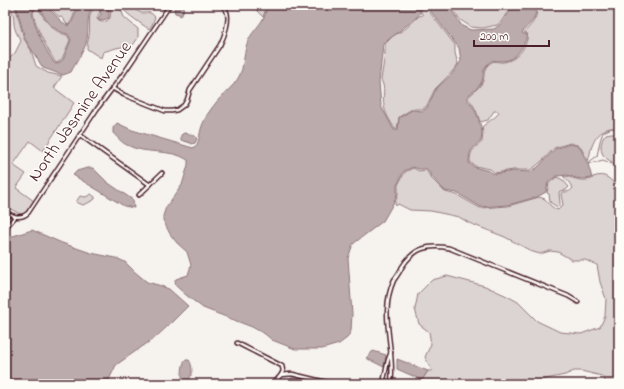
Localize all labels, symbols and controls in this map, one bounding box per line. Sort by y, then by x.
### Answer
scale bar [474,22,549,48]
text: 200 m [480,28,509,46]
street label: North Jasmine Avenue [23,36,140,188]

